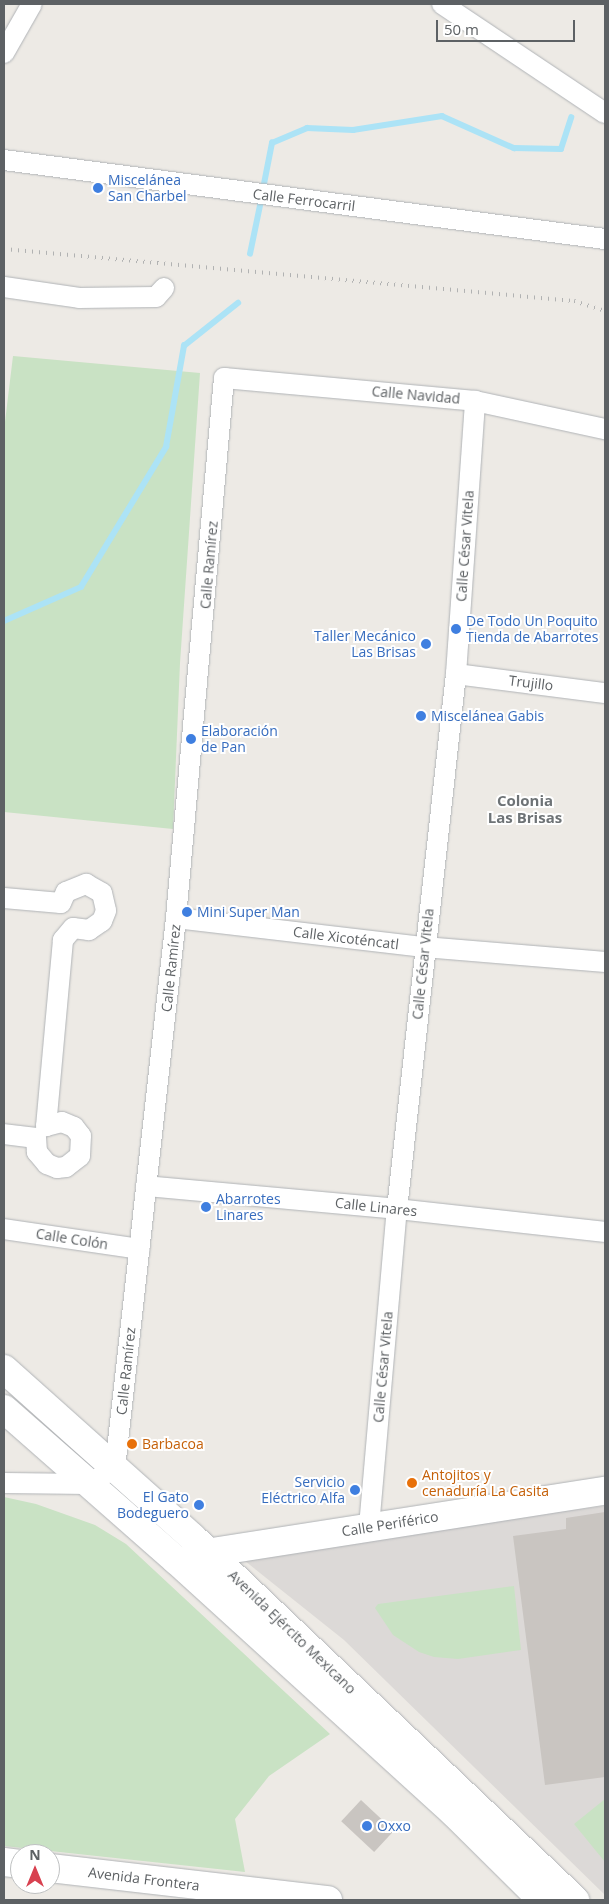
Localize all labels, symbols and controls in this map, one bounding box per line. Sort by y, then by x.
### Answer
scale bar [439,10,578,42]
text: 50 m [444,19,479,39]
place label: Miscelánea San Charbel [108,172,187,204]
marker: Miscelánea San Charbel [92,182,104,194]
street label: Calle Ferrocarril [252,185,356,215]
street label: Calle Navidad [371,383,461,407]
street label: Calle César Vitela [453,490,477,602]
street label: Calle Ramírez [197,520,221,610]
place label: De Todo Un Poquito Tienda de Abarrotes [466,613,598,646]
marker: De Todo Un Poquito Tienda de Abarrotes [450,623,462,635]
place label: Taller Mecánico Las Brisas [314,628,416,660]
marker: Taller Mecánico Las Brisas [420,638,432,650]
street label: Trujillo [508,672,554,694]
place label: Miscelánea Gabis [431,708,544,724]
marker: Miscelánea Gabis [415,710,427,722]
place label: Elaboración de Pan [201,723,278,756]
marker: Elaboración de Pan [185,733,197,745]
district label: Colonia Las Brisas [488,791,562,826]
place label: Mini Super Man [197,904,300,920]
marker: Mini Super Man [181,906,193,918]
street label: Calle César Vitela [409,908,437,1020]
street label: Calle Ramírez [158,923,184,1013]
street label: Calle Xicoténcatl [292,923,400,953]
place label: Abarrotes Linares [216,1191,281,1224]
street label: Calle Linares [334,1194,418,1220]
marker: Abarrotes Linares [200,1201,212,1213]
street label: Calle Colón [35,1225,109,1253]
street label: Calle César Vitela [370,1311,396,1423]
street label: Calle Ramírez [113,1326,139,1416]
place label: Barbacoa [142,1436,204,1452]
marker: Barbacoa [126,1438,138,1450]
place label: Antojitos y cenaduría La Casita [422,1467,549,1500]
place label: Servicio Eléctrico Alfa [261,1474,345,1506]
marker: Antojitos y cenaduría La Casita [406,1477,418,1489]
marker: Servicio Eléctrico Alfa [349,1484,361,1496]
place label: El Gato Bodeguero [117,1489,189,1521]
marker: El Gato Bodeguero [193,1499,205,1511]
street label: Calle Periférico [340,1508,440,1540]
street label: Avenida Ejército Mexicano [225,1567,359,1697]
place label: Oxxo [377,1818,411,1834]
marker: Oxxo [361,1820,373,1832]
north arrow [10,1844,60,1894]
text: N [29,1845,41,1864]
street label: Avenida Frontera [87,1864,201,1894]

